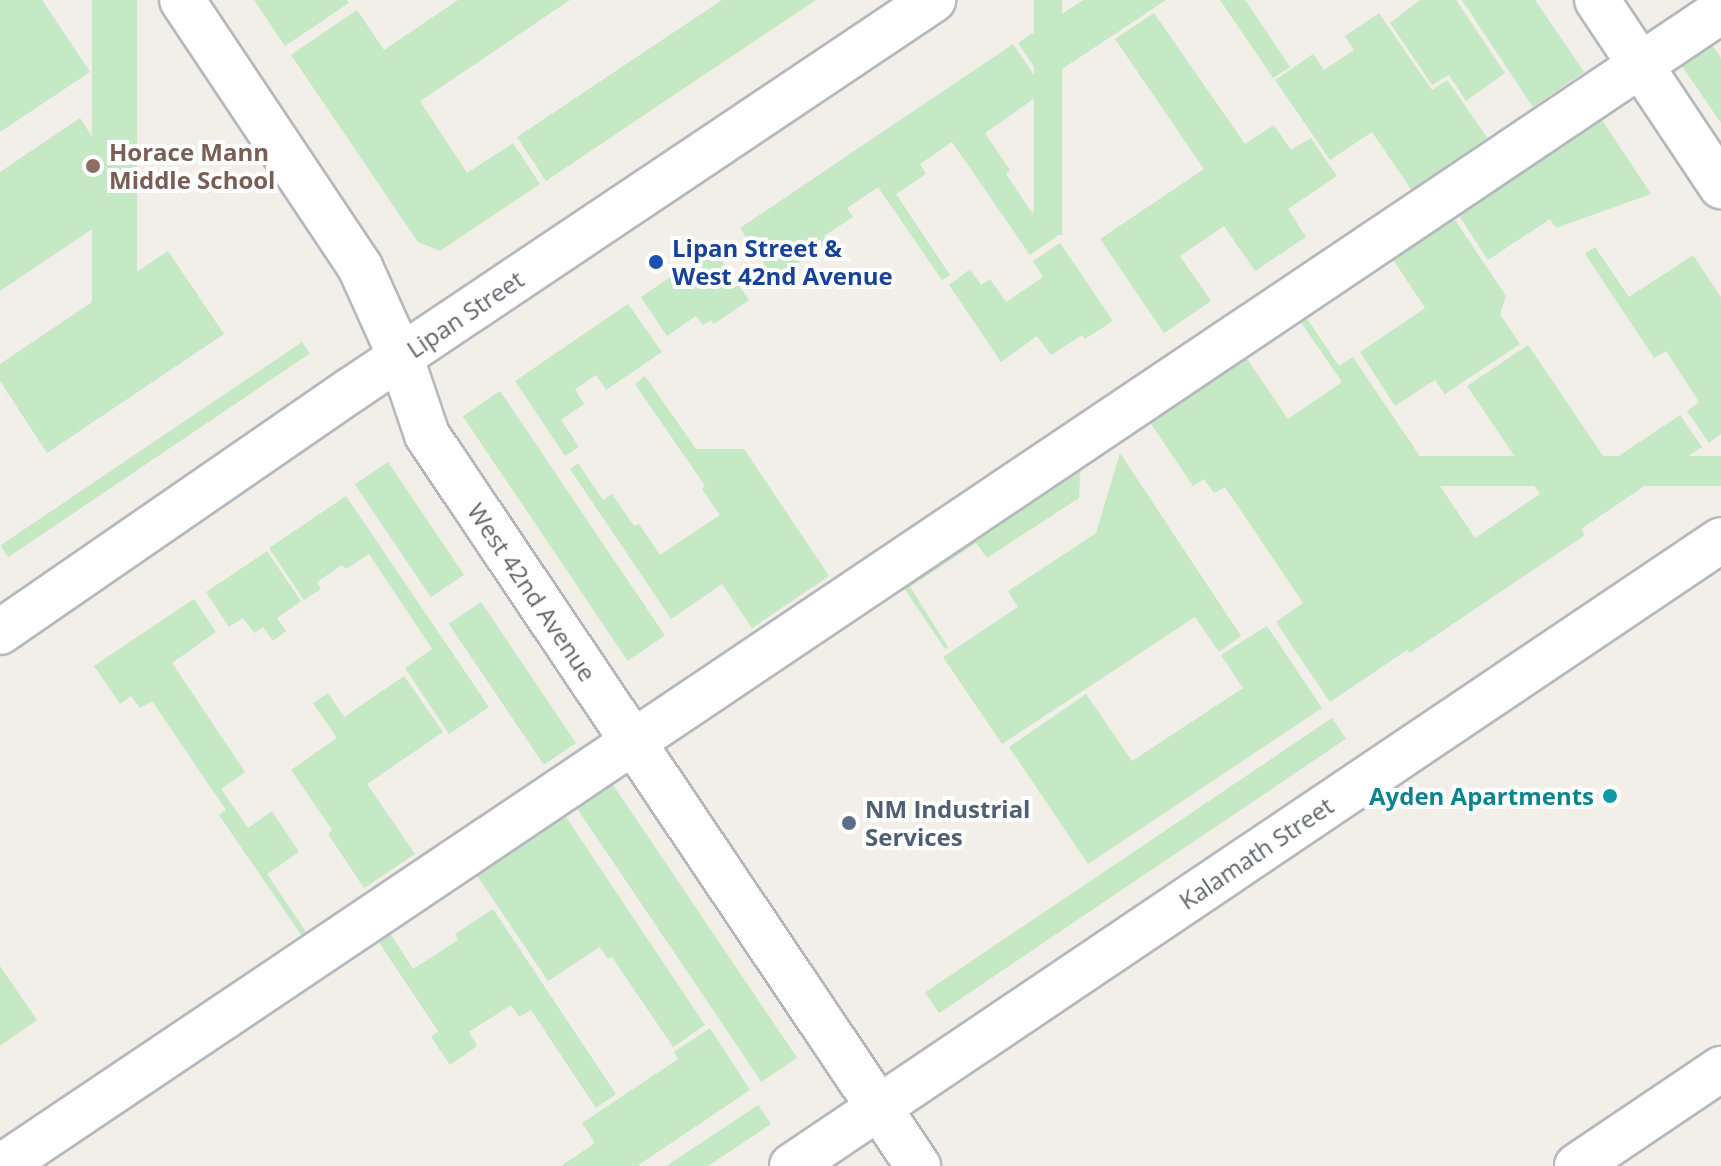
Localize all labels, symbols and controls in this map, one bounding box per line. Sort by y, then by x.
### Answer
place label: Horace Mann Middle School [109,138,275,194]
marker: Horace Mann Middle School [84,157,102,175]
place label: Lipan Street & West 42nd Avenue [672,234,893,290]
marker: Lipan Street & West 42nd Avenue [647,253,665,271]
street label: Lipan Street [401,264,529,364]
street label: West 42nd Avenue [462,498,602,686]
place label: Ayden Apartments [1369,782,1594,810]
marker: Ayden Apartments [1601,787,1619,805]
street label: Kalamath Street [1174,791,1338,915]
place label: NM Industrial Services [865,795,1030,851]
marker: NM Industrial Services [840,814,858,832]

